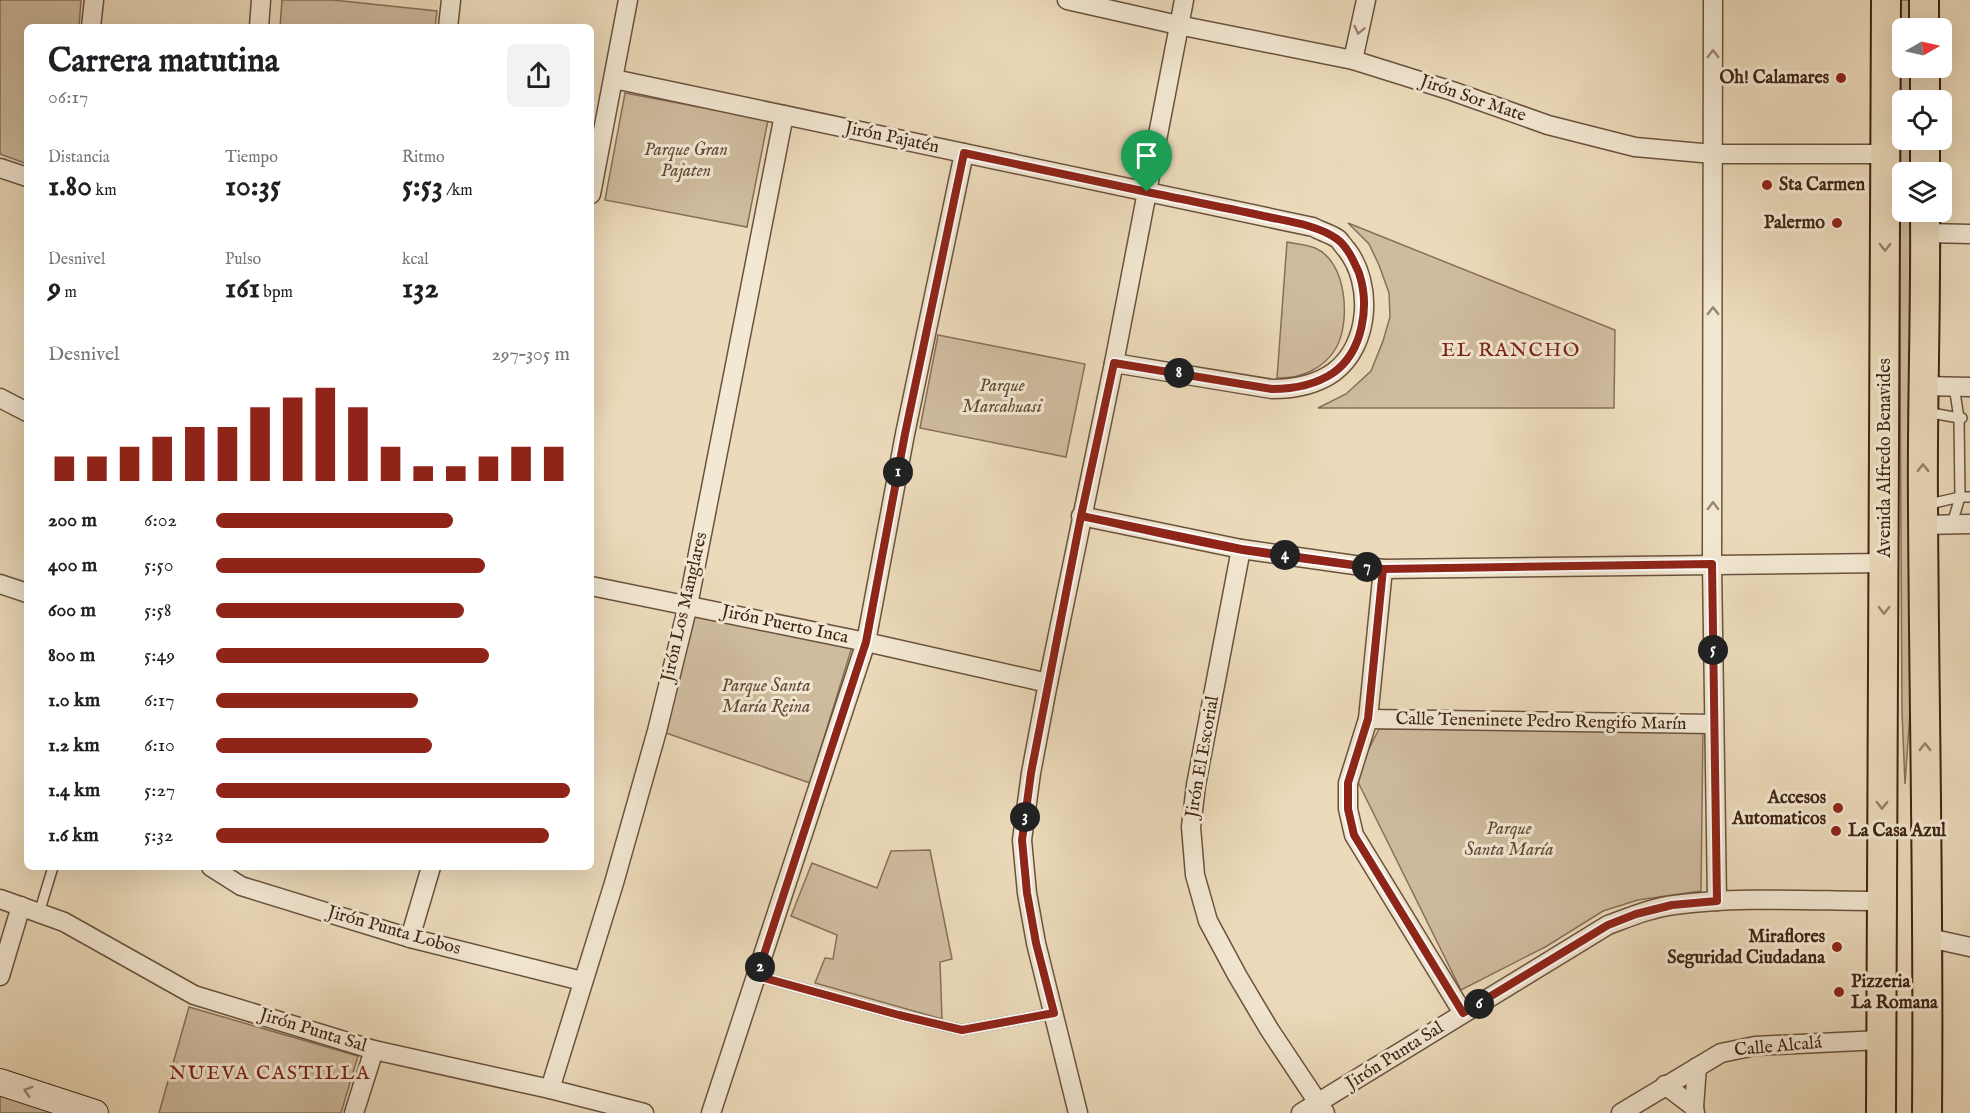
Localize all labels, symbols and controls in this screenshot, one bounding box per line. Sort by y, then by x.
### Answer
north arrow [1892,18,1952,78]
map controls [1892,18,1952,222]
one-way arrow [1353,25,1366,35]
text: Carrera matutina [48,41,279,83]
button: share [507,44,570,107]
one-way arrow [1707,49,1719,58]
place label: Oh! Calamares [1719,67,1830,90]
street label: Jirón Sor Mate [1415,70,1529,128]
marker: Oh! Calamares [1834,71,1848,85]
text: 06:17 [48,85,88,110]
button: locate [1892,90,1952,150]
street label: Jirón Pajatén [841,116,942,159]
pin [1121,130,1172,192]
park label: Parque Gran Pajaten [644,139,728,183]
icon: arrive [1130,139,1163,172]
text: Distancia [48,148,110,168]
text: Tiempo [225,148,278,168]
text: Ritmo [402,148,445,168]
button: layers [1892,162,1952,222]
text: 1.80 [48,168,92,206]
text: 10:35 [225,168,281,206]
text: 5:53 [402,168,443,206]
place label: Sta Carmen [1779,174,1865,197]
marker: Sta Carmen [1760,178,1774,192]
text: km [92,181,117,201]
text: /km [443,181,473,201]
place label: Palermo [1764,212,1825,235]
marker: Palermo [1830,216,1844,230]
one-way arrow [1879,243,1891,252]
text: Desnivel [48,250,105,270]
text: Pulso [225,250,261,270]
text: kcal [402,250,429,270]
text: 9 [48,270,61,308]
text: 161 [225,270,260,308]
text: 132 [402,270,438,308]
text: m [61,283,77,303]
text: bpm [260,283,293,303]
one-way arrow [1707,306,1719,315]
district label: EL RANCHO [1441,338,1581,363]
text: Desnivel [48,342,120,367]
text: 297–305 m [491,342,570,367]
pin: 8 [1164,358,1194,388]
street label: Avenida Alfredo Benavides [1874,358,1897,559]
text: 8 [1176,363,1182,383]
park label: Parque Marcahuasi [962,375,1044,419]
pin: 1 [883,457,913,487]
text: 1 [895,462,901,482]
one-way arrow [1917,463,1929,472]
one-way arrow [1707,501,1719,510]
text: 200 m [48,508,97,533]
text: 6:02 [144,508,177,533]
street label: Jirón Los Manglares [656,530,713,686]
pin: 4 [1270,540,1300,570]
text: 4 [1281,545,1289,565]
pin: 7 [1352,552,1382,582]
text: 400 m [48,553,97,578]
text: 5:50 [144,553,174,578]
text: 7 [1363,557,1371,577]
text: 600 m [48,598,96,623]
text: 5:58 [144,598,172,623]
street label: Jirón Puerto Inca [718,600,851,650]
one-way arrow [1878,606,1890,615]
pin: 5 [1698,635,1728,665]
text: 5 [1710,640,1716,660]
text: 800 m [48,643,95,668]
text: 5:49 [144,643,175,668]
park label: Parque Santa María Reina [722,675,810,719]
text: 1.0 km [48,688,100,713]
text: 6:17 [144,688,175,713]
street label: Jirón El Escorial [1181,694,1225,822]
street label: Calle Teneninete Pedro Rengifo Marín [1395,708,1687,736]
text: 1.2 km [48,733,100,758]
text: 6:10 [144,733,175,758]
one-way arrow [1919,742,1931,751]
text: 1.4 km [48,778,100,803]
text: 5:27 [144,778,175,803]
place label: Accesos Automaticos [1731,787,1827,831]
marker: Accesos Automaticos [1831,801,1845,815]
one-way arrow [1876,801,1888,810]
pin: 3 [1010,802,1040,832]
text: 3 [1022,807,1028,827]
park label: Parque Santa María [1465,818,1553,862]
place label: La Casa Azul [1848,820,1947,843]
text: 1.6 km [48,823,99,848]
text: 5:32 [144,823,173,848]
marker: La Casa Azul [1829,824,1843,838]
street label: Jirón Punta Lobos [323,900,463,961]
place label: Miraflores Seguridad Ciudadana [1667,926,1826,970]
marker: Miraflores Seguridad Ciudadana [1830,940,1844,954]
pin: 2 [745,952,775,982]
text: 2 [756,957,764,977]
place label: Pizzeria La Romana [1851,971,1939,1015]
marker: Pizzeria La Romana [1832,985,1846,999]
pin: 6 [1464,989,1494,1019]
text: 6 [1476,994,1482,1014]
street label: Jirón Punta Sal [255,1003,369,1058]
street label: Jirón Punta Sal [1340,1017,1448,1096]
street label: Calle Alcalá [1733,1032,1823,1062]
district label: NUEVA CASTILLA [169,1061,371,1086]
one-way arrow [23,1086,34,1098]

